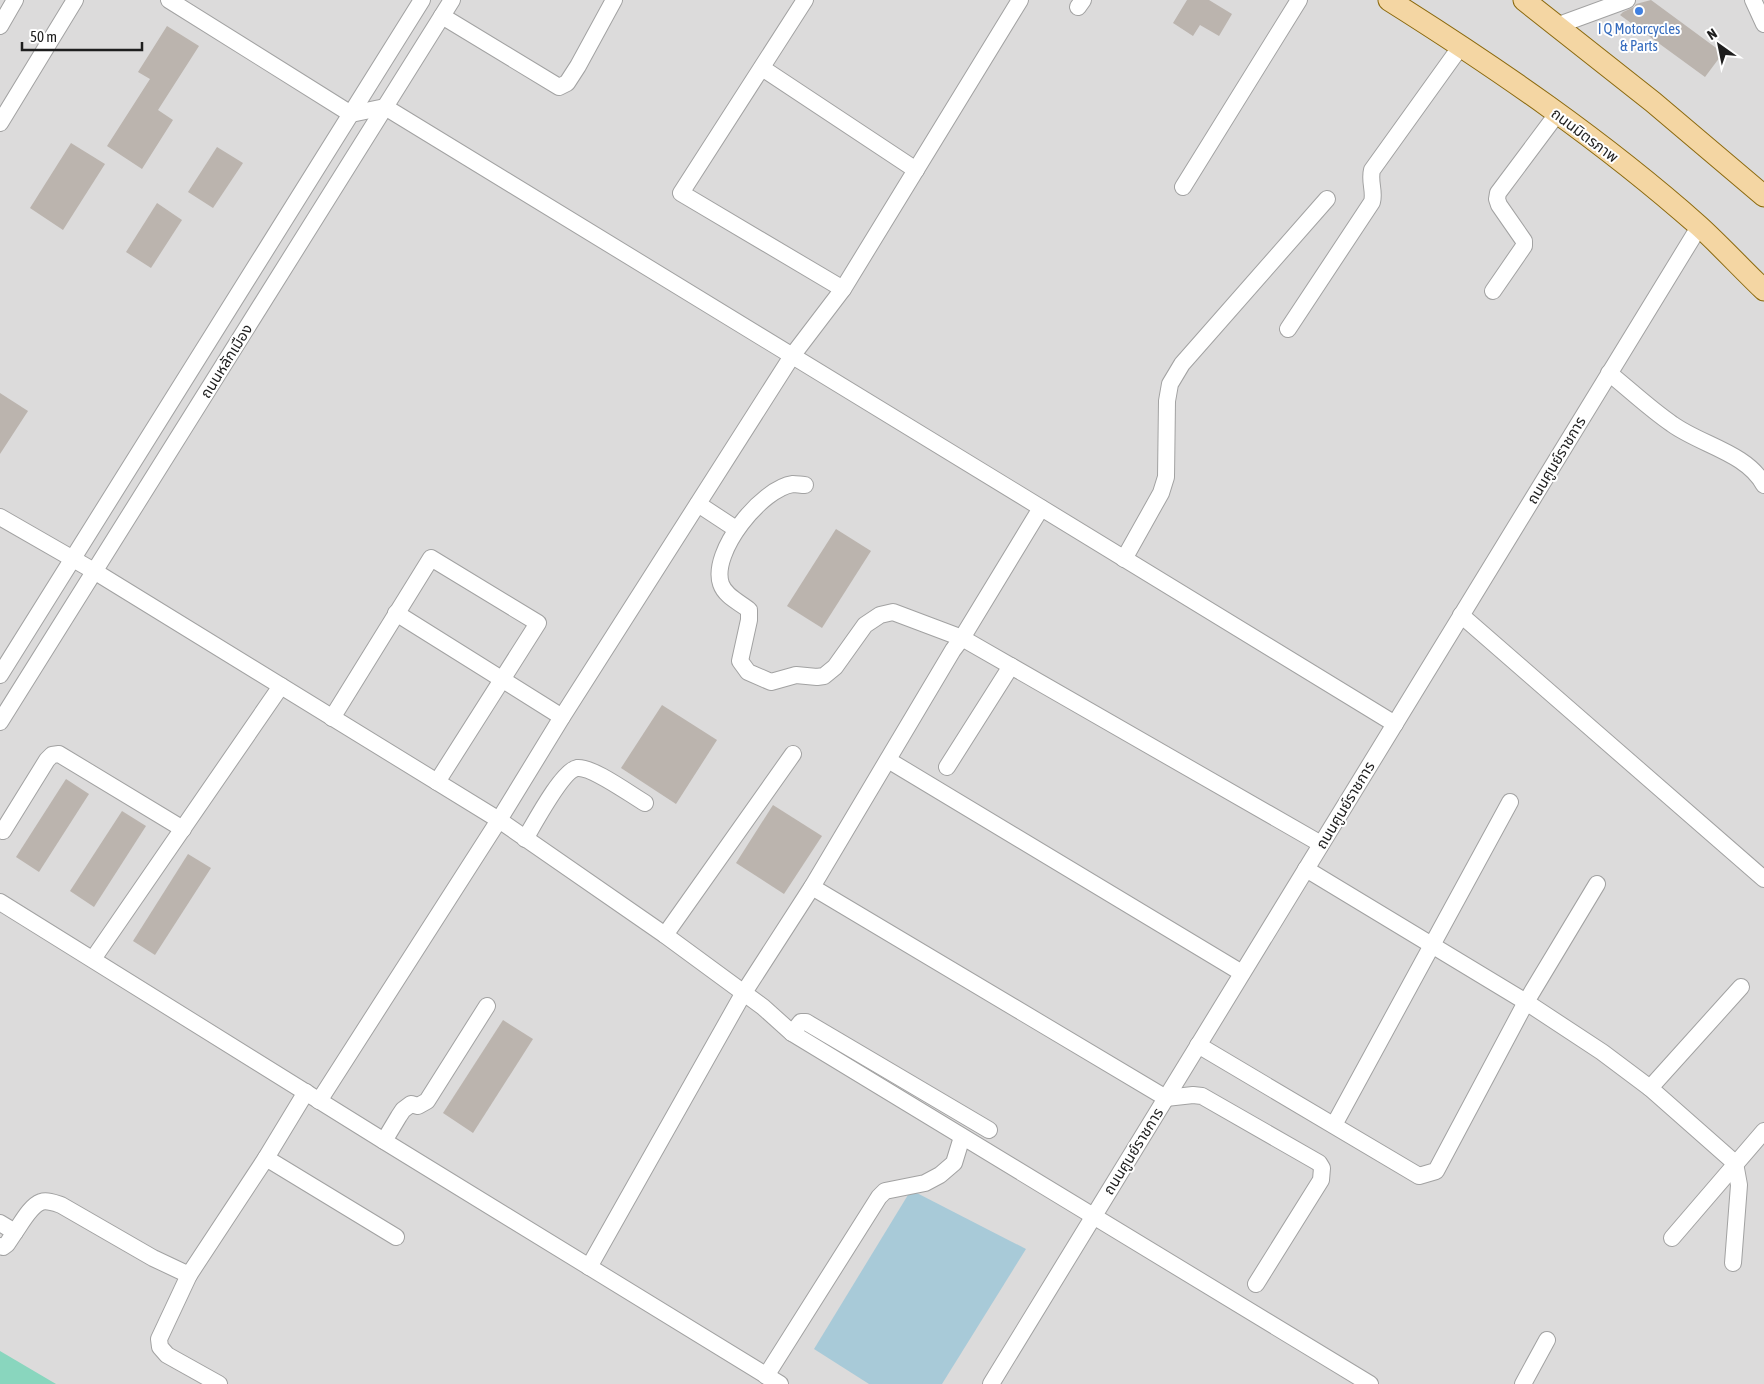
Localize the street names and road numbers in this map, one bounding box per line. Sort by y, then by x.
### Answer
street label: ถนนมิตรภาพ [1548,104,1622,166]
street label: ถนนหลักเมือง [197,321,255,401]
street label: ถนนศูนย์ราชการ [1523,413,1590,507]
street label: ถนนศูนย์ราชการ [1312,758,1379,852]
street label: ถนนศูนย์ราชการ [1100,1105,1167,1198]

